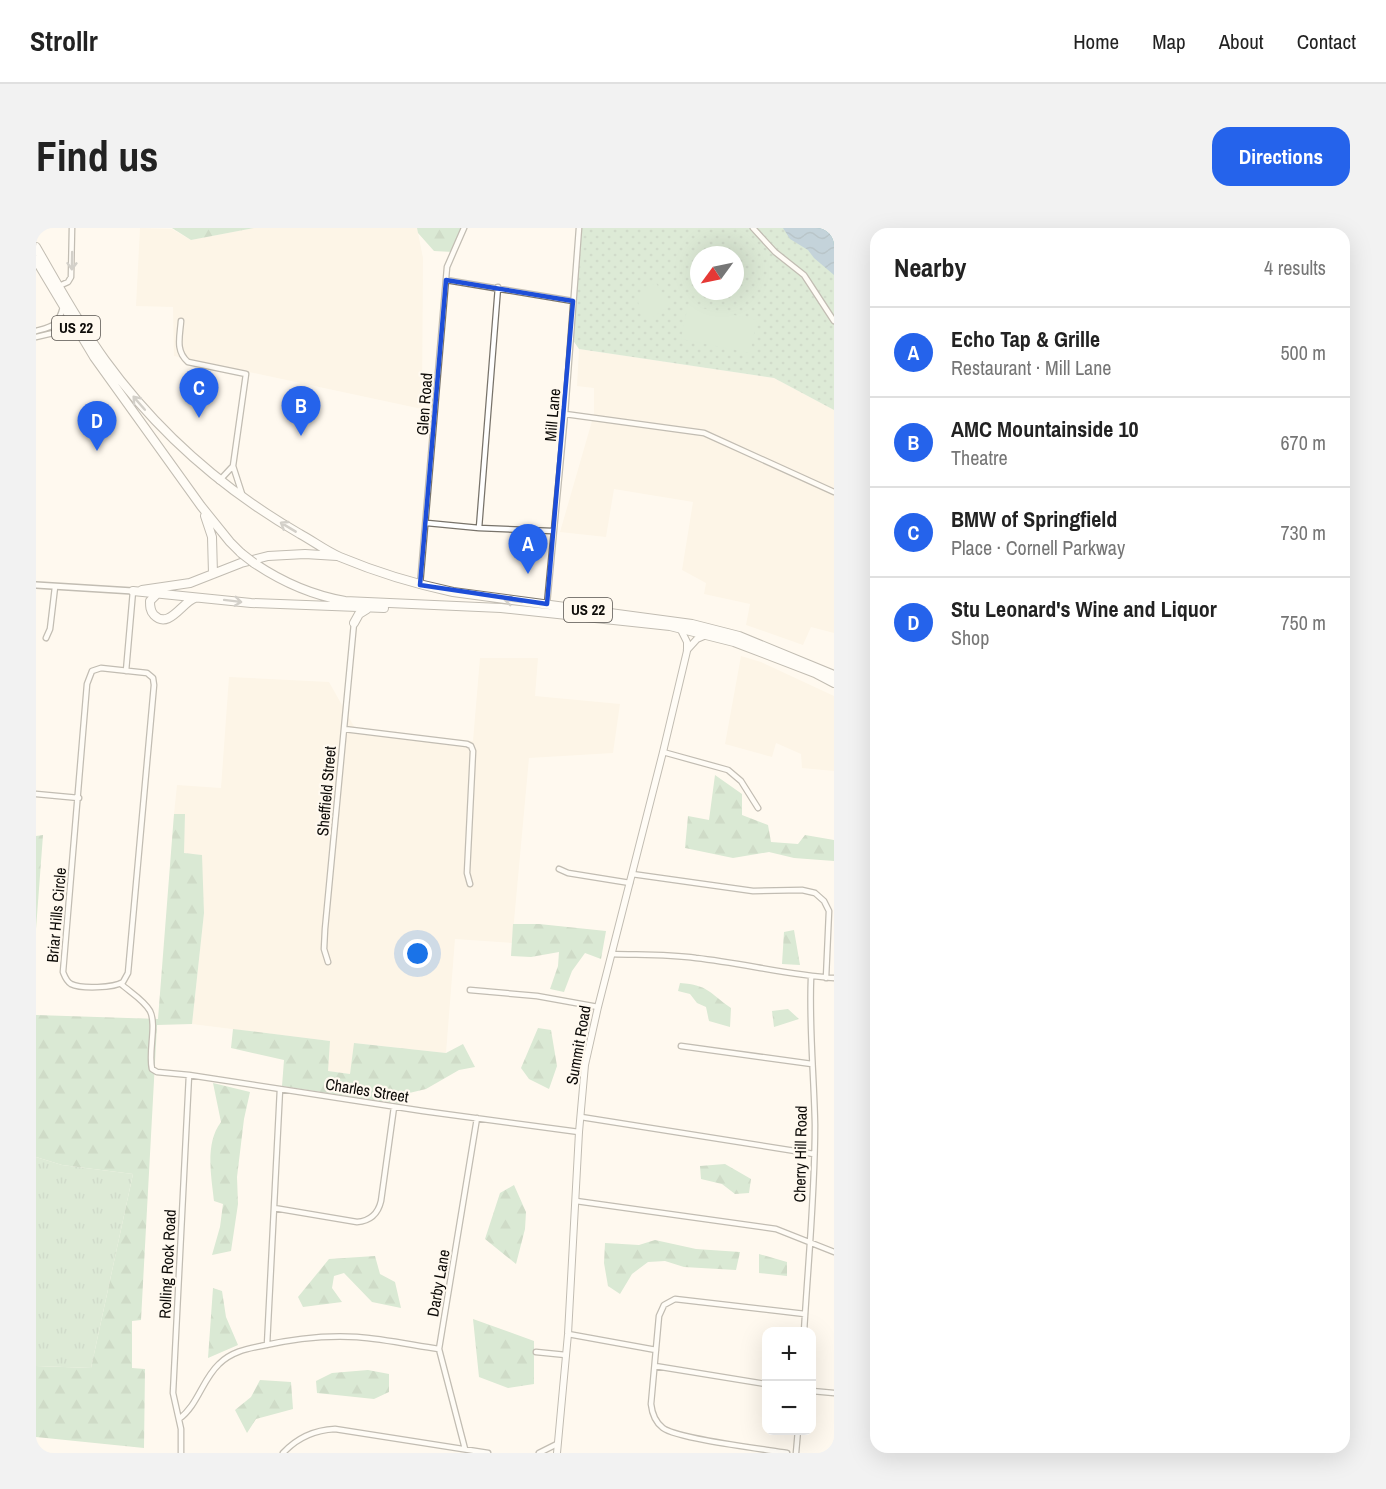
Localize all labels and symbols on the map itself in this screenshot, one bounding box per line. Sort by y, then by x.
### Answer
north arrow [690,246,744,300]
one-way arrow [66,250,77,270]
road number: US 22 [52,316,100,340]
pin: C [180,368,218,418]
street label: Glen Road [411,372,437,436]
pin: B [282,386,320,436]
street label: Mill Lane [539,388,565,442]
one-way arrow [133,395,146,411]
pin: D [78,402,116,451]
one-way arrow [280,520,297,532]
pin: A [508,524,548,574]
one-way arrow [223,595,243,606]
one-way arrow [504,595,524,606]
road number: US 22 [564,598,612,622]
street label: Sheffield Street [311,745,341,837]
street label: Briar Hills Circle [41,866,71,964]
your location [403,939,432,968]
street label: Summit Road [560,1004,596,1086]
street label: Charles Street [324,1073,410,1107]
street label: Cherry Hill Road [788,1105,812,1203]
street label: Rolling Rock Road [153,1209,181,1319]
street label: Darby Lane [421,1248,455,1318]

